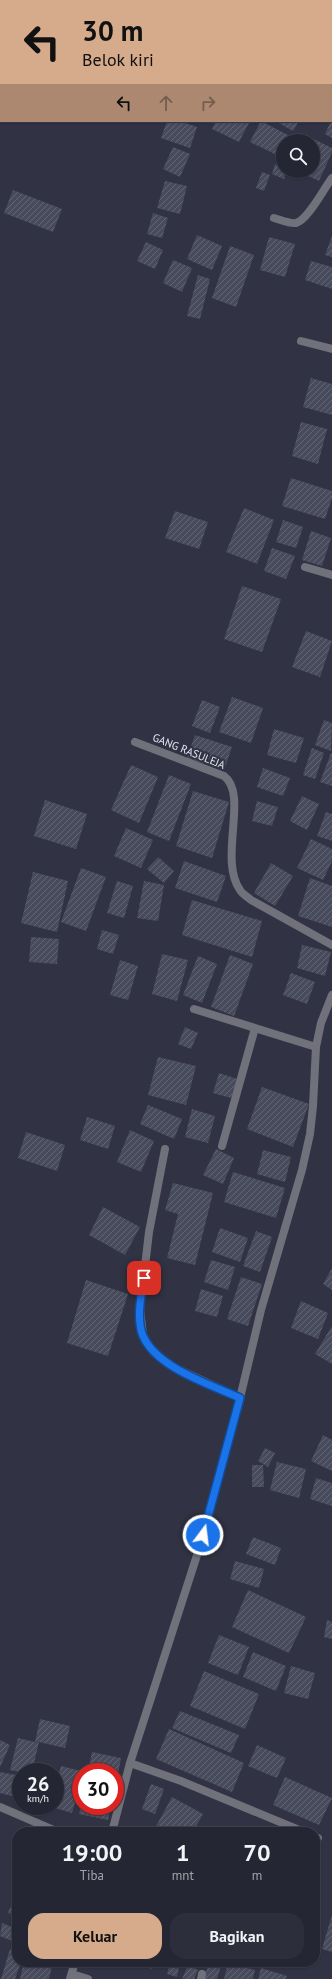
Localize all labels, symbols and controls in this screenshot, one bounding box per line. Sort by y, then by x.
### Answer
text: 30 m [82,12,143,49]
icon: left [16,16,68,68]
text: Belok kiri [82,48,154,71]
icon: left [113,92,135,114]
icon: ahead [155,92,177,114]
icon: right [197,92,219,114]
map controls [276,134,320,178]
button: search [276,134,320,178]
street label: GANG RASULEJA [151,730,228,772]
pin [127,1261,161,1295]
icon: arrive [133,1267,155,1289]
position arrow [182,1514,224,1556]
speed limit sign: 30 [72,1763,124,1815]
text: 26 [27,1771,49,1797]
text: km/h [27,1792,49,1805]
text: 19:00 [61,1837,122,1868]
text: 1 [176,1837,190,1868]
text: 70 [243,1837,271,1868]
text: Tiba [80,1867,104,1884]
text: mnt [172,1867,194,1884]
text: m [252,1867,262,1884]
button: Keluar [28,1913,162,1959]
button: Bagikan [170,1913,304,1959]

